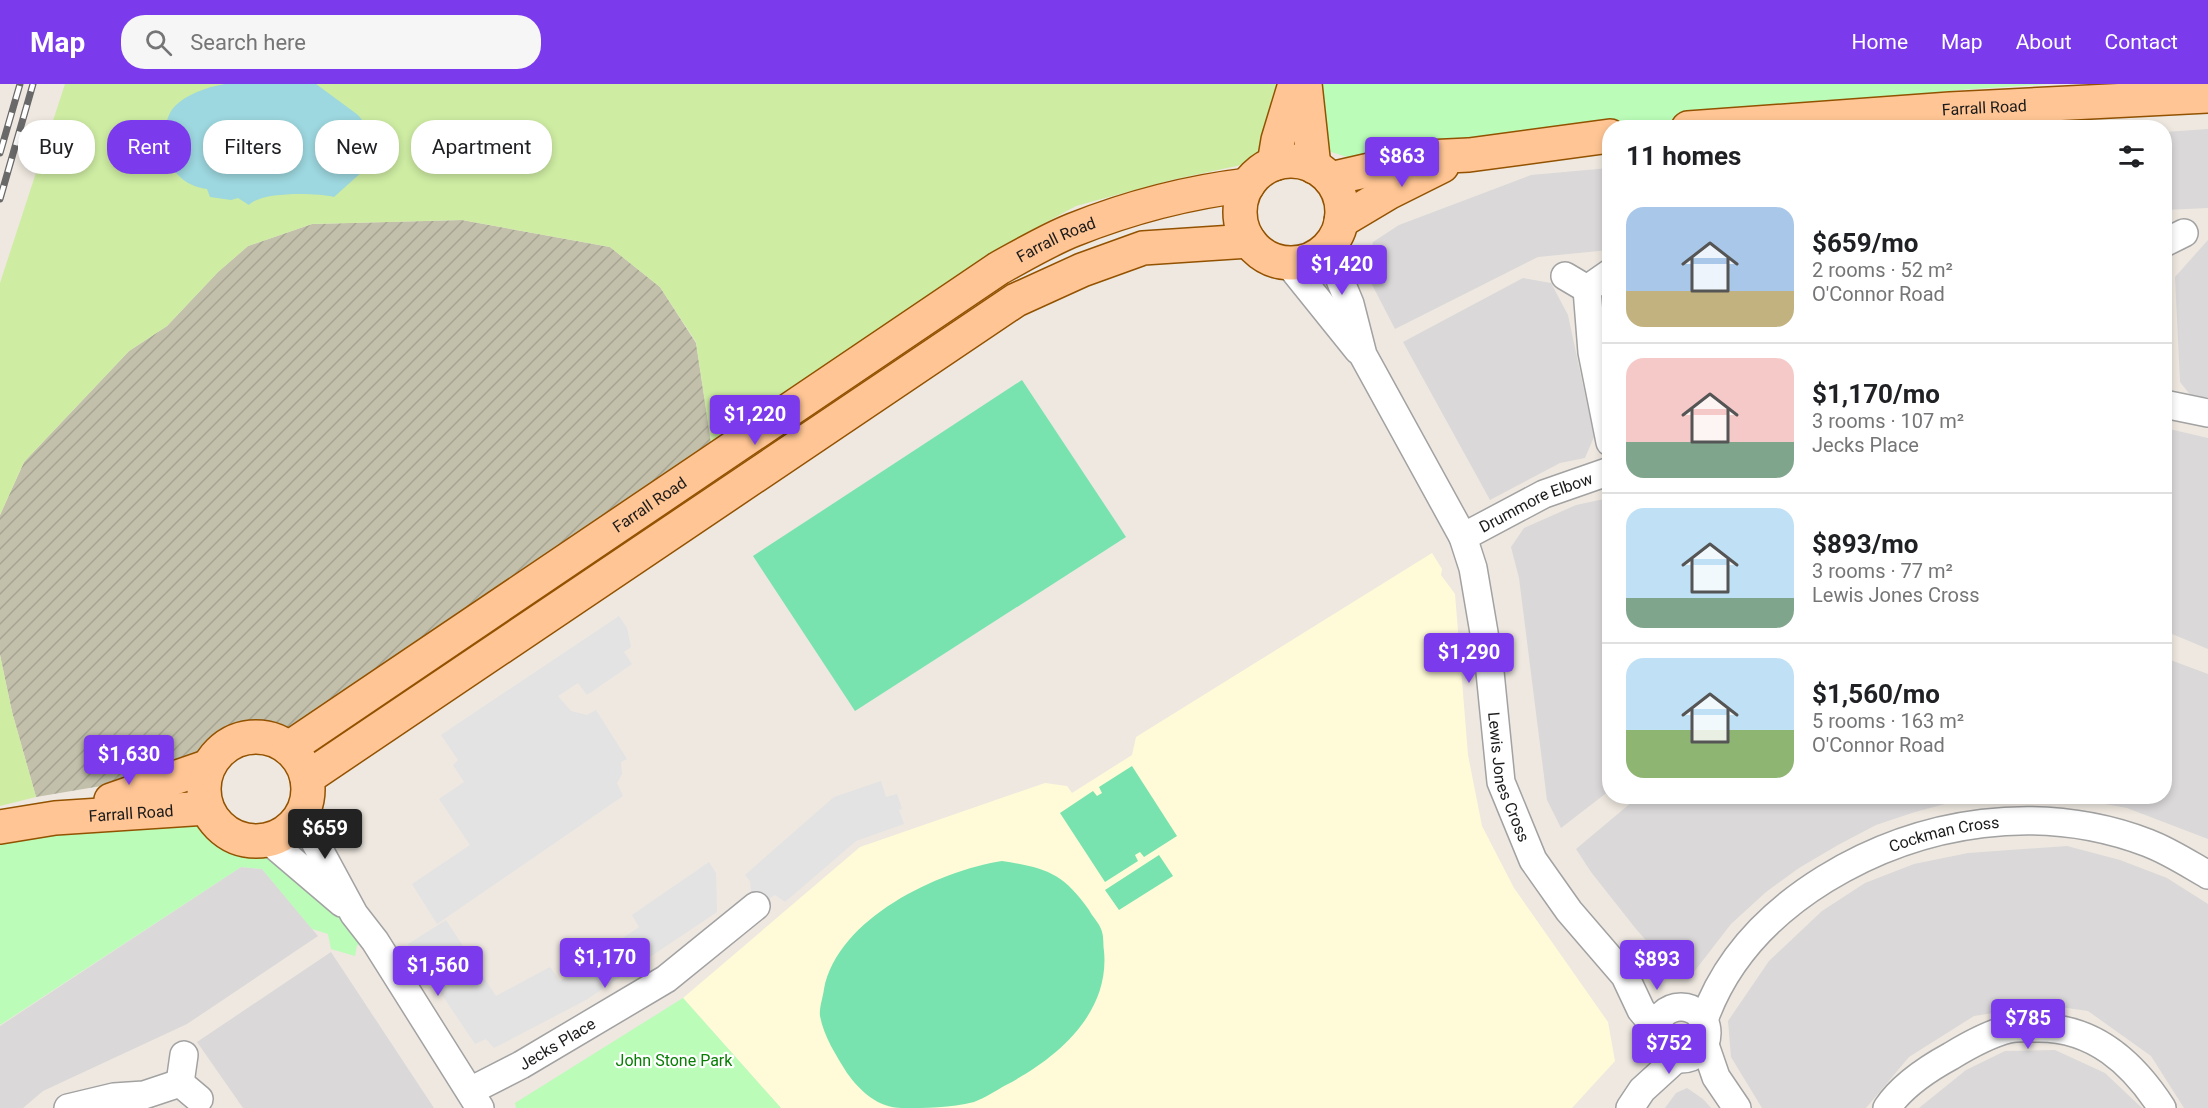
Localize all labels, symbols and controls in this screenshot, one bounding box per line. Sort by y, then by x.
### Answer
search box [121,15,541,69]
text: Map [30,26,85,59]
icon: search [142,26,175,59]
text: Search here [190,30,306,55]
text: Home [1852,30,1908,54]
text: Map [1941,30,1983,54]
text: About [2016,30,2072,54]
text: Contact [2105,30,2178,54]
street label: Farrall Road [1941,96,2027,120]
chip: Buy [18,120,95,174]
chip: Rent [107,120,191,174]
chip: Filters [203,120,303,174]
chip: New [315,120,399,174]
chip: Apartment [411,120,552,174]
pin: $863 [1366,137,1438,188]
icon: filters [2115,140,2148,173]
text: 11 homes [1626,141,1741,171]
text: $863 [1379,144,1425,168]
street label: Farrall Road [1013,213,1098,266]
text: $659/mo [1812,228,1919,258]
icon: home [1674,231,1746,303]
pin: $1,420 [1293,245,1391,296]
text: $1,420 [1311,252,1373,276]
text: 2 rooms · 52 m² [1812,258,1953,282]
text: O'Connor Road [1812,282,1945,306]
text: $1,170/mo [1812,379,1940,409]
icon: home [1674,382,1746,454]
pin: $1,220 [706,395,804,446]
text: $1,220 [724,402,786,426]
text: 3 rooms · 107 m² [1812,409,1964,433]
text: Jecks Place [1812,433,1919,457]
street label: Drummore Elbow [1476,469,1595,537]
street label: Farrall Road [609,473,690,536]
text: $893/mo [1812,529,1919,559]
icon: home [1674,532,1746,604]
text: 3 rooms · 77 m² [1812,559,1953,583]
text: Lewis Jones Cross [1812,583,1980,607]
pin: $1,290 [1420,633,1518,684]
text: $1,290 [1438,640,1500,664]
text: $1,560/mo [1812,679,1940,709]
icon: home [1674,682,1746,754]
text: 5 rooms · 163 m² [1812,709,1964,733]
street label: Lewis Jones Cross [1484,711,1534,845]
text: O'Connor Road [1812,733,1945,757]
pin: $1,630 [80,735,178,786]
text: $1,630 [98,742,160,766]
street label: Farrall Road [88,801,174,826]
pin: $659 [289,809,361,860]
street label: Cockman Cross [1886,813,2000,856]
text: $659 [302,816,348,840]
pin: $1,170 [556,938,654,989]
pin: $893 [1621,940,1693,991]
text: $1,170 [574,945,636,969]
pin: $1,560 [389,946,487,997]
text: $893 [1634,947,1680,971]
text: $1,560 [407,953,469,977]
pin: $785 [1992,999,2064,1050]
text: $785 [2005,1006,2051,1030]
street label: Jecks Place [516,1014,599,1074]
pin: $752 [1633,1024,1705,1075]
text: $752 [1646,1031,1692,1055]
park label: John Stone Park [616,1051,733,1070]

